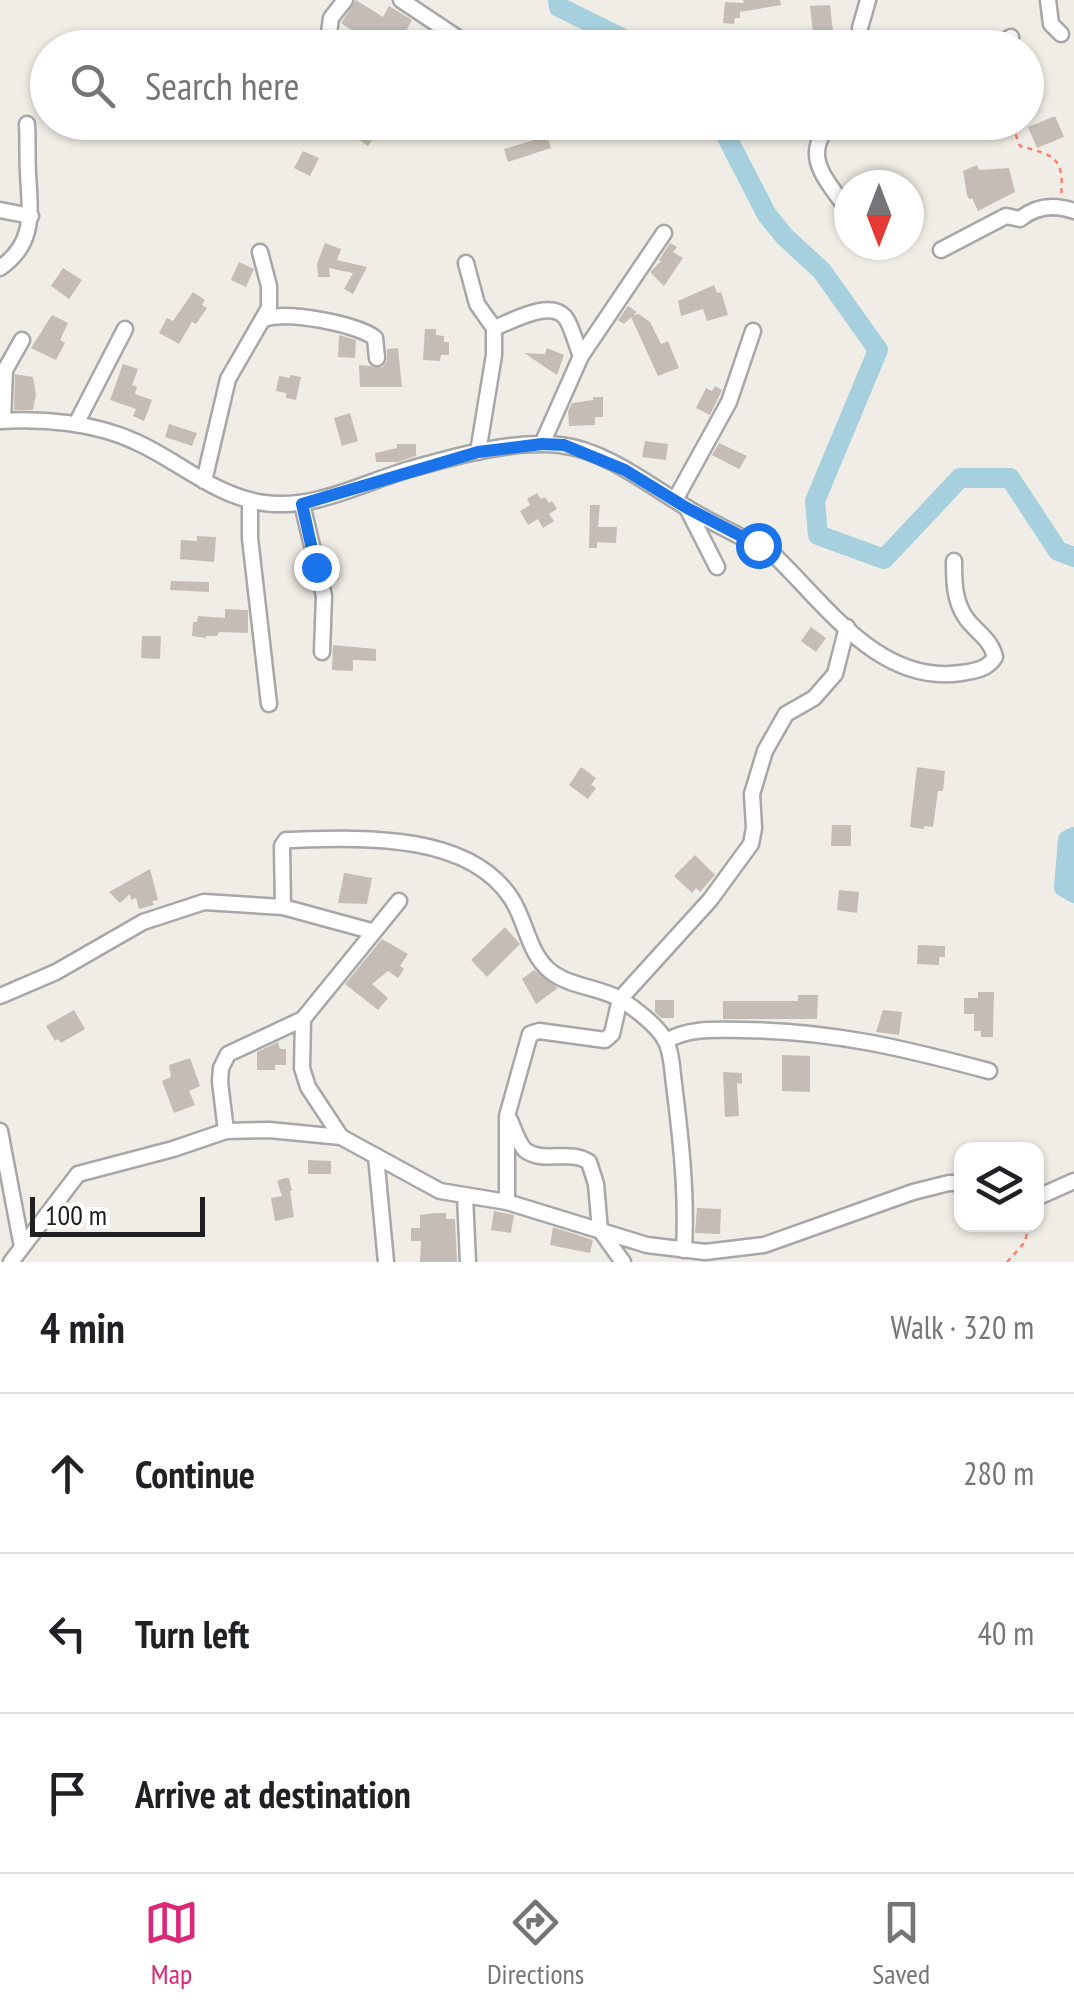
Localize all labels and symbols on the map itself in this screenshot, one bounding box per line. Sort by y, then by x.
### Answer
north arrow [834,170,924,260]
route start [736,523,782,569]
route end [294,545,340,591]
scale bar [30,1192,205,1236]

